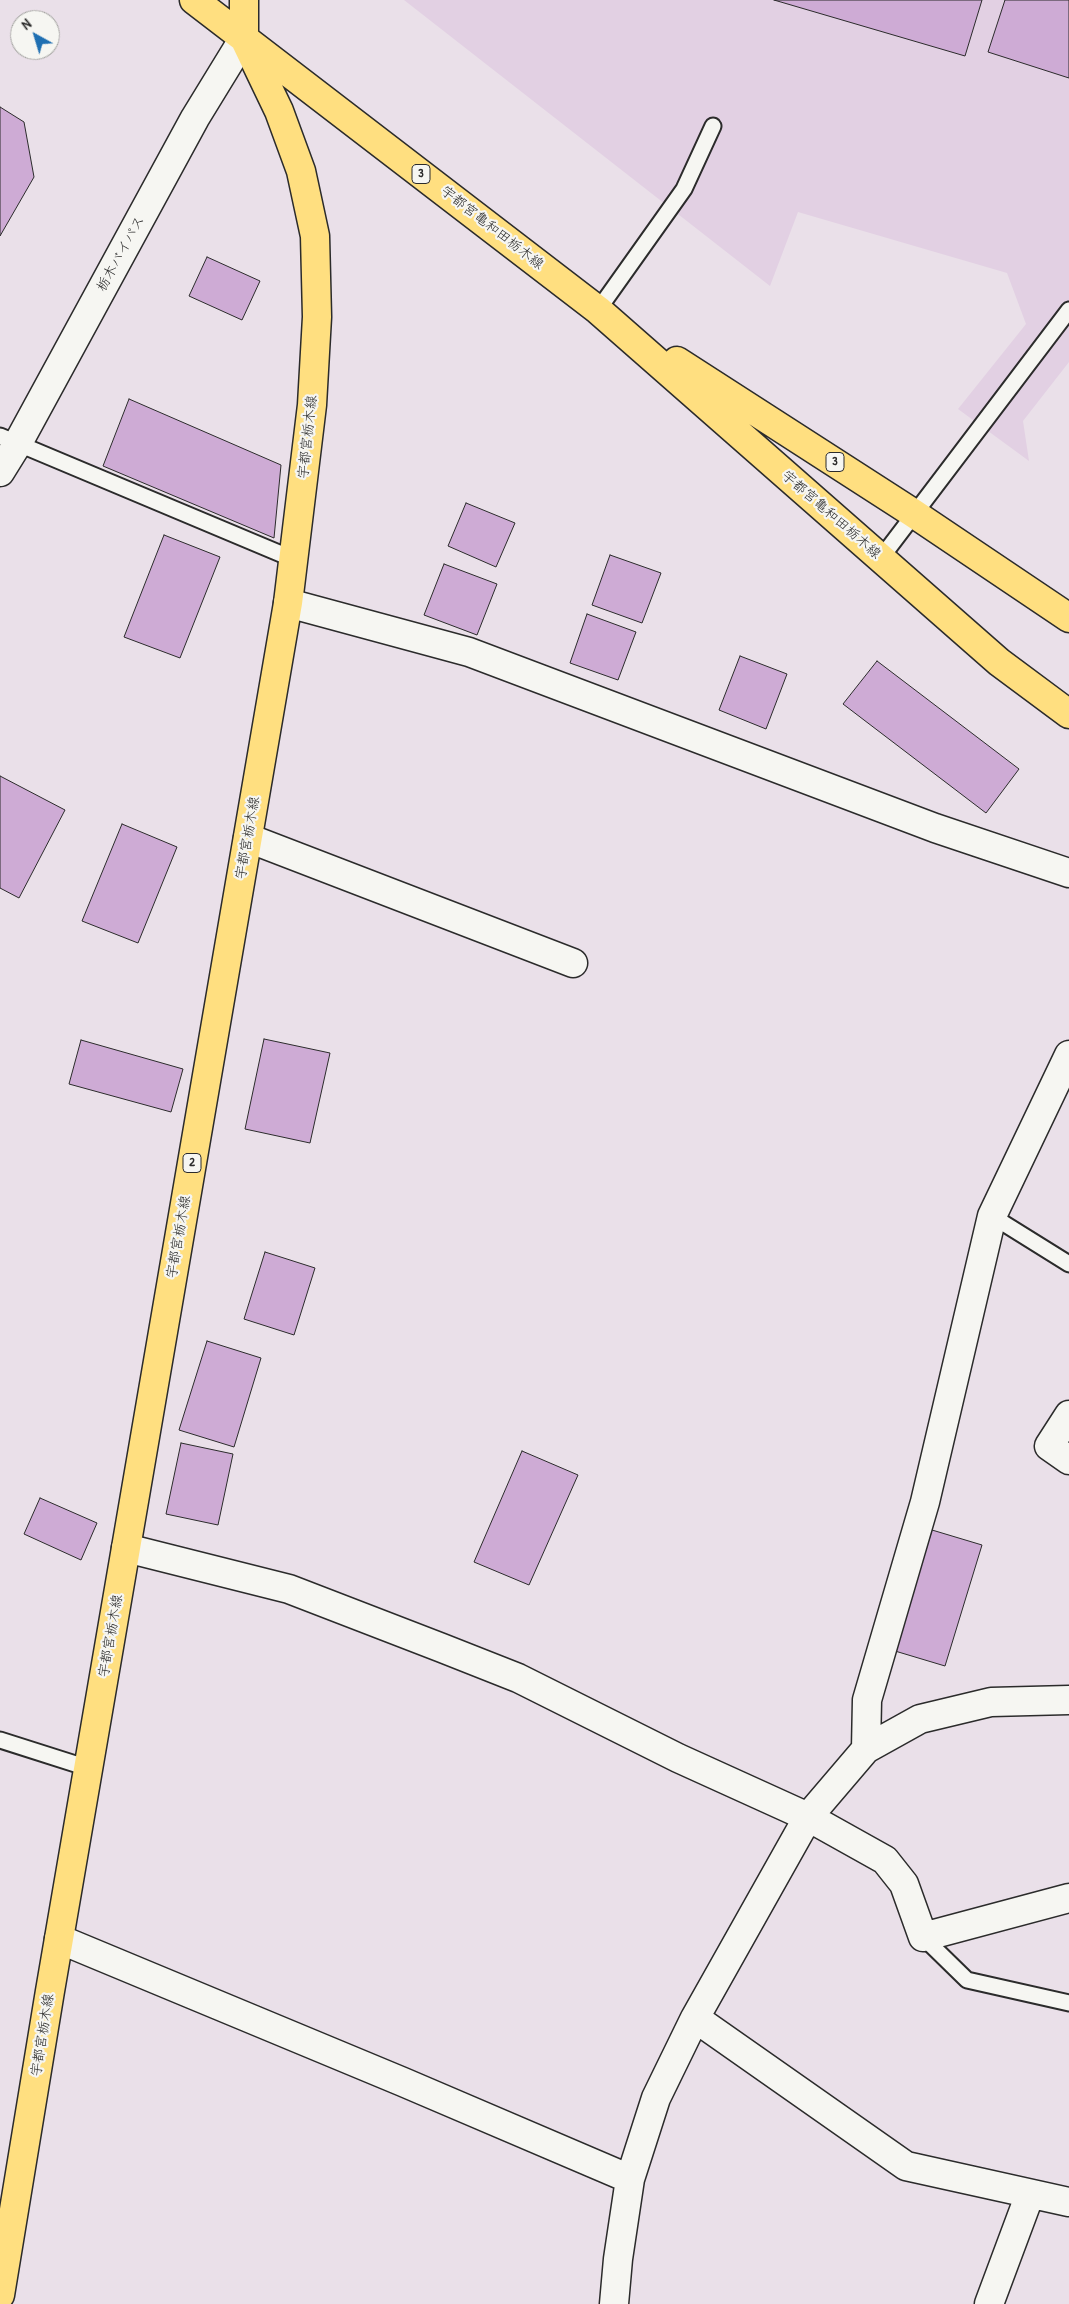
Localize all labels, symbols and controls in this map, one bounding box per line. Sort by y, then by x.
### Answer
north arrow [10,10,60,60]
text: N [17,14,35,33]
road number: 3 [412,164,430,183]
street label: 宇都宮亀和田栃木線 [437,183,547,273]
street label: 栃木バイパス [93,213,149,295]
street label: 宇都宮栃木線 [295,394,321,480]
road number: 3 [826,452,844,472]
street label: 宇都宮亀和田栃木線 [778,467,884,563]
street label: 宇都宮栃木線 [232,795,264,881]
road number: 2 [183,1154,201,1172]
street label: 宇都宮栃木線 [163,1194,195,1280]
street label: 宇都宮栃木線 [95,1593,127,1679]
street label: 宇都宮栃木線 [28,1992,58,2078]

